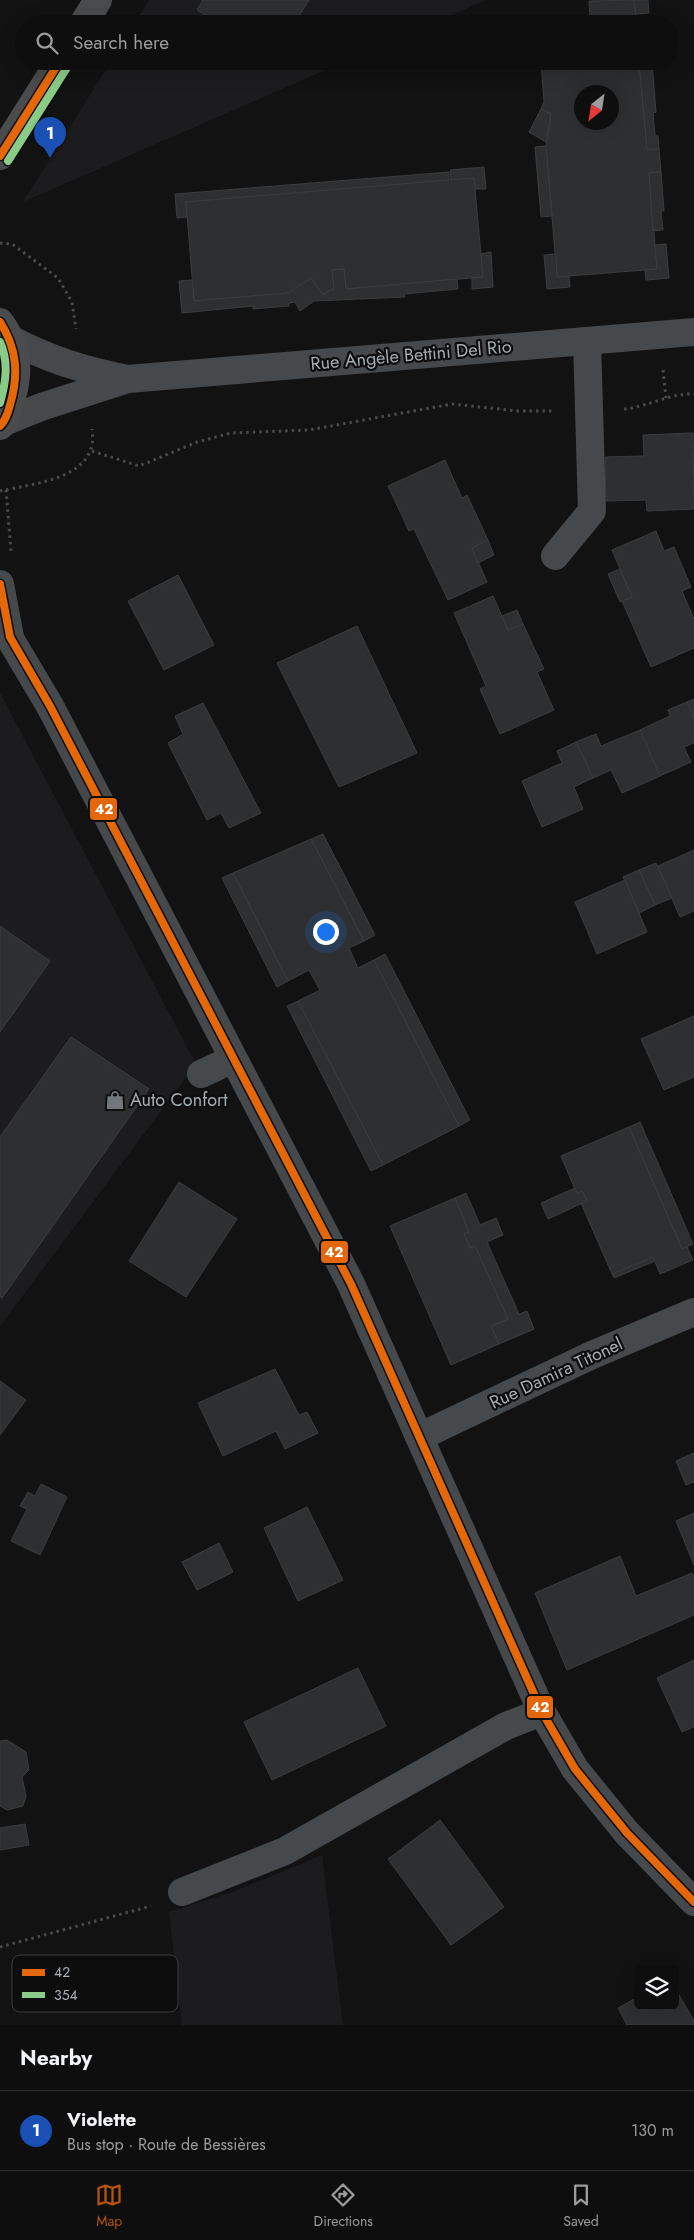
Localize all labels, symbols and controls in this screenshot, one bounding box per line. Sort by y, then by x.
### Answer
search box [15,15,679,70]
icon: search [33,29,61,57]
text: Search here [73,29,169,56]
north arrow [574,85,619,130]
pin: 1 [34,117,66,158]
street label: Rue Angèle Bettini Del Rio [309,333,513,377]
line badge: 42 [89,797,118,821]
text: 42 [95,799,113,819]
your location [313,919,339,945]
place label: Auto Confort [130,1087,228,1113]
shop icon: Auto Confort [104,1089,126,1111]
line badge: 42 [320,1240,349,1264]
text: 42 [325,1242,343,1262]
street label: Rue Damira Titonel [485,1331,627,1415]
line badge: 42 [526,1695,554,1719]
text: 42 [531,1697,549,1717]
legend [12,1955,178,2012]
text: 42 [54,1962,70,1982]
map controls [634,1965,679,2010]
button: layers [634,1965,679,2010]
text: 354 [54,1985,78,2005]
text: Nearby [20,2043,92,2073]
text: Violette [67,2106,136,2133]
text: 1 [32,2119,40,2142]
text: 130 m [631,2119,674,2142]
text: Bus stop · Route de Bessières [67,2133,266,2156]
tab: Map [95,2181,123,2231]
tab: Directions [314,2181,373,2231]
tab: Saved [563,2181,599,2231]

